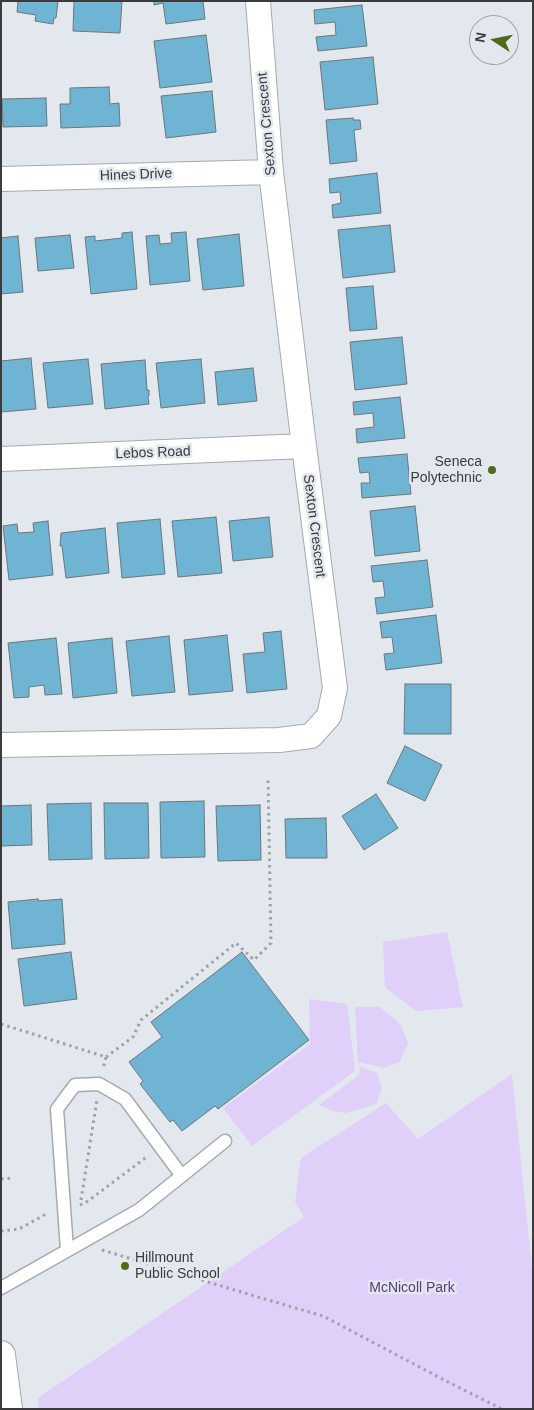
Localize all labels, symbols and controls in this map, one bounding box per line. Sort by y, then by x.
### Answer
north arrow [469,15,519,65]
text: N [471,31,489,44]
street label: Sexton Crescent [254,72,280,176]
street label: Hines Drive [100,165,172,185]
street label: Lebos Road [115,443,191,463]
place label: Seneca Polytechnic [410,454,482,487]
marker: Seneca Polytechnic [486,464,498,476]
street label: Sexton Crescent [299,474,329,578]
place label: Hillmount Public School [135,1250,220,1282]
marker: Hillmount Public School [119,1260,131,1272]
park label: McNicoll Park [369,1280,455,1296]

